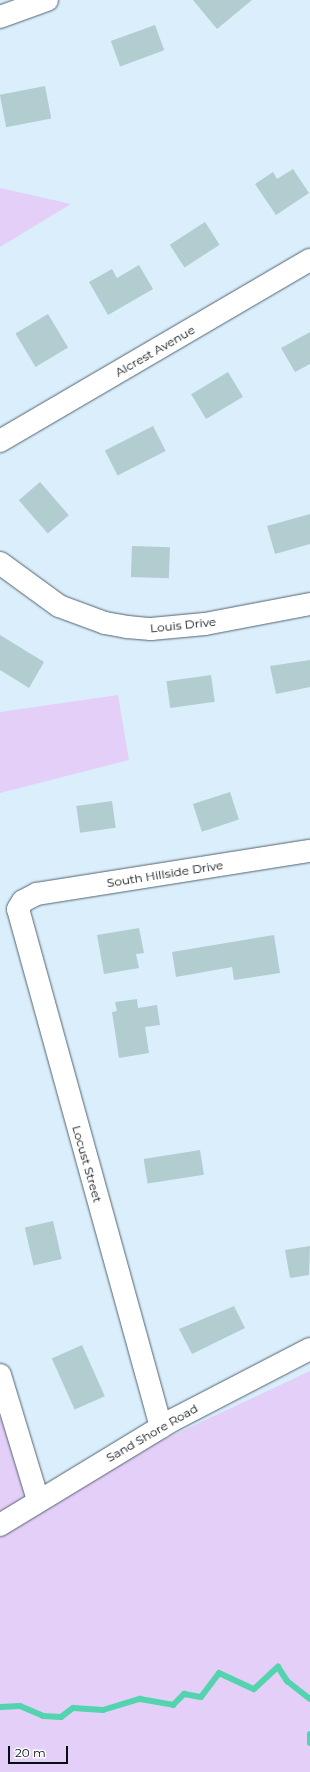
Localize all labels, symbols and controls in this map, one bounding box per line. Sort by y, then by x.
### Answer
street label: Alcrest Avenue [113,322,197,380]
street label: Louis Drive [149,614,217,636]
street label: South Hillside Drive [106,858,224,890]
street label: Locust Street [69,1124,105,1204]
street label: Sand Shore Road [104,1401,200,1465]
scale bar [10,1738,70,1764]
text: 20 m [15,1745,46,1760]

